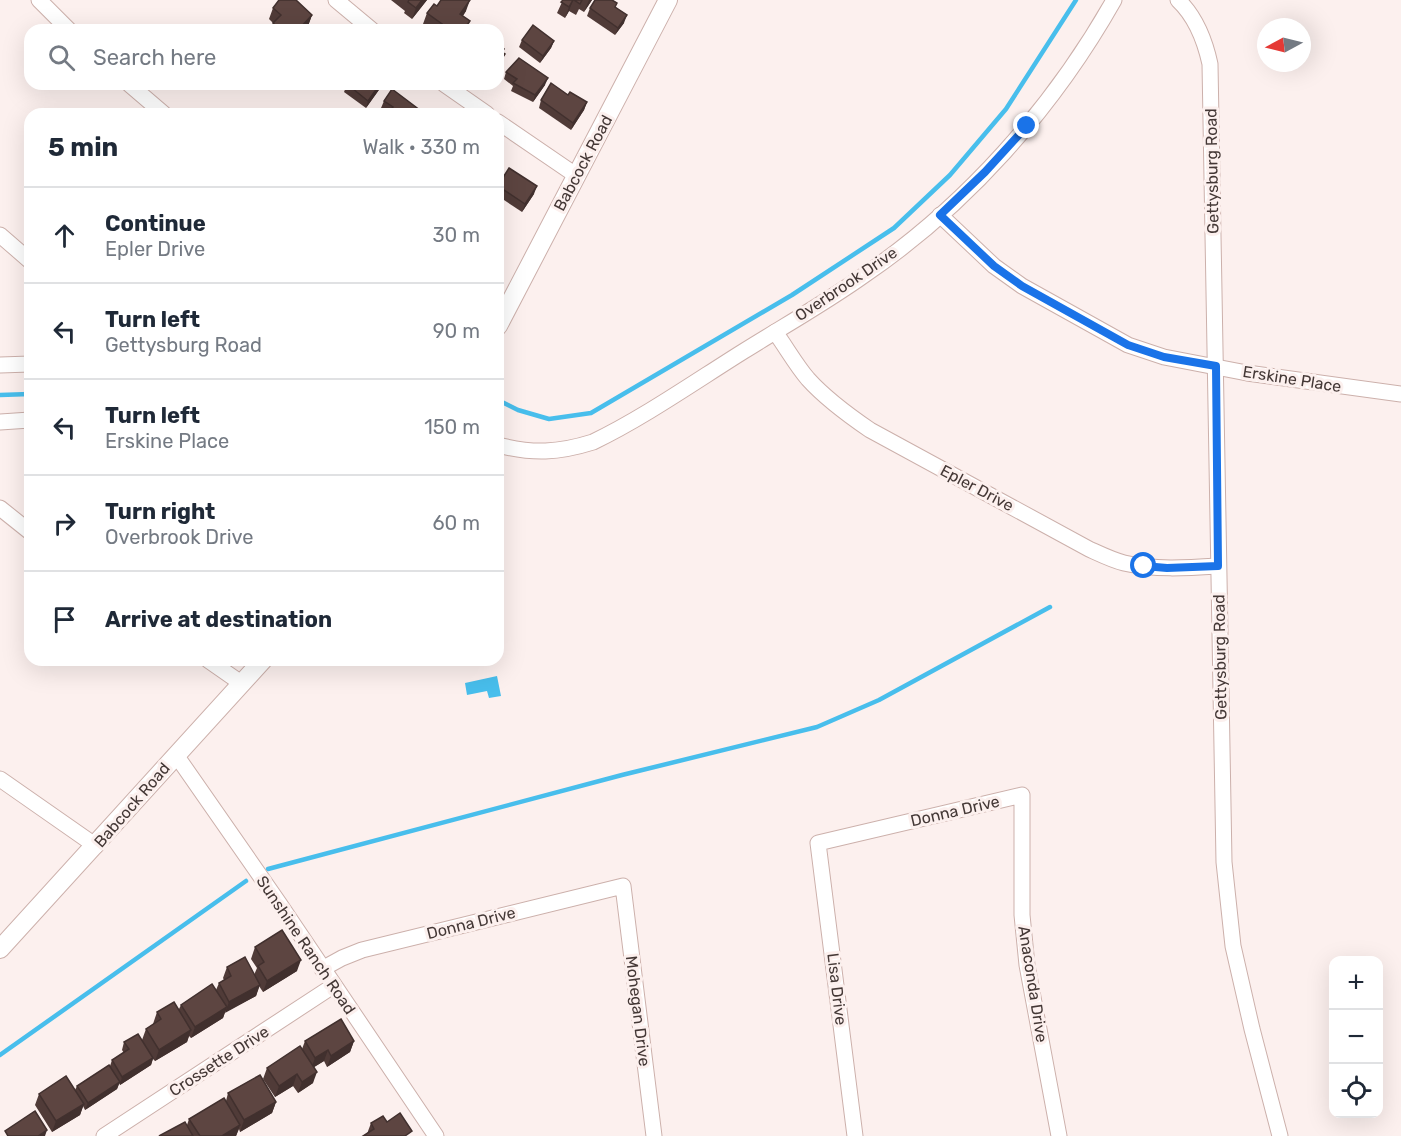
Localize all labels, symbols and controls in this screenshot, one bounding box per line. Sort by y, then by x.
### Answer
north arrow [1257,18,1311,72]
search box [24,24,504,90]
icon: search [45,41,78,74]
text: Search here [93,44,216,71]
street label: Gettysburg Road [1201,108,1223,234]
street label: Babcock Road [550,112,616,214]
route end [1013,112,1039,138]
text: 5 min [48,132,118,163]
text: Walk · 330 m [363,135,480,159]
text: Continue [105,210,206,237]
icon: ahead [48,219,81,252]
text: 30 m [433,223,480,247]
text: Epler Drive [105,237,205,261]
street label: Overbrook Drive [791,243,901,325]
text: Turn left [105,306,200,333]
icon: left [48,315,81,348]
text: 90 m [433,319,480,343]
text: Gettysburg Road [105,333,262,357]
street label: Erskine Place [1241,362,1343,396]
text: Turn left [105,402,200,429]
icon: left [48,411,81,444]
text: 150 m [424,415,480,439]
text: Erskine Place [105,429,229,453]
street label: Epler Drive [937,461,1017,515]
text: Turn right [105,498,215,525]
icon: right [48,507,81,540]
text: 60 m [433,511,480,535]
text: Overbrook Drive [105,525,253,549]
route start [1130,552,1156,578]
street label: Gettysburg Road [1209,594,1231,720]
icon: arrive [48,603,81,636]
text: Arrive at destination [105,606,332,633]
street label: Babcock Road [90,759,174,851]
street label: Donna Drive [909,792,1001,830]
street label: Sunshine Ranch Road [253,872,359,1018]
street label: Donna Drive [425,903,517,943]
street label: Anaconda Drive [1014,924,1052,1044]
street label: Lisa Drive [823,952,851,1026]
street label: Mohegan Drive [622,955,654,1067]
map controls [1329,956,1383,1118]
button: + [1329,956,1383,1010]
button: − [1329,1010,1383,1064]
street label: Crossette Drive [166,1022,272,1100]
button: locate [1329,1064,1383,1118]

